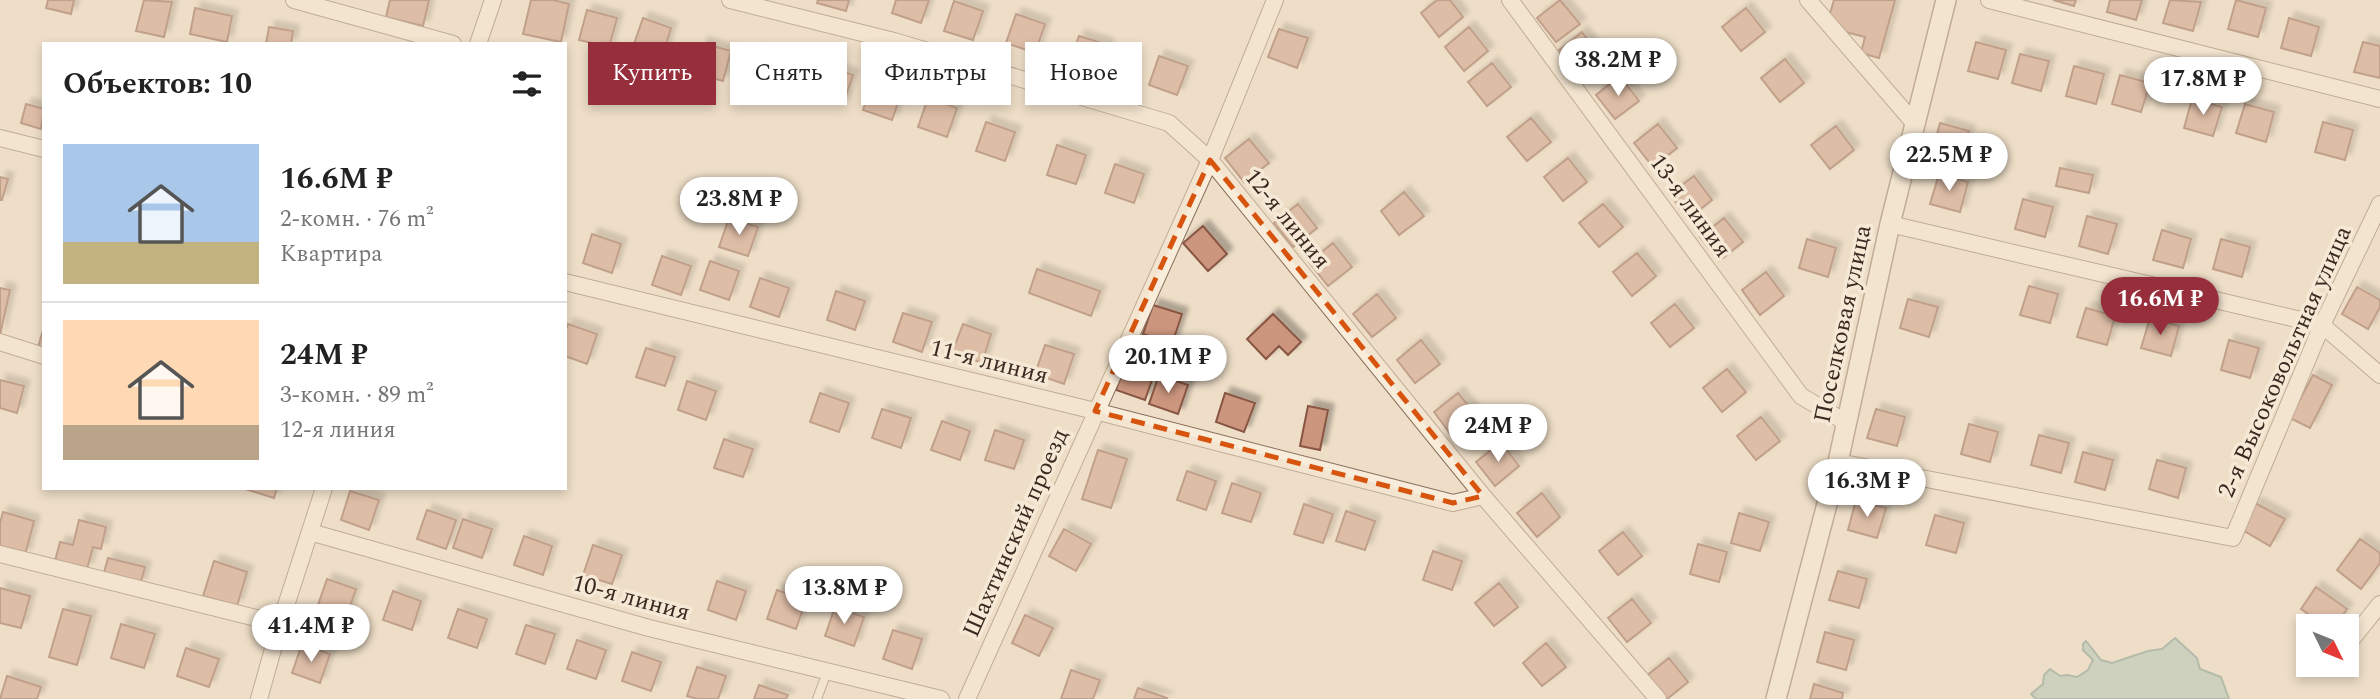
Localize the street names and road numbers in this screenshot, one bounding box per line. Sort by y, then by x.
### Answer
street label: 13-я линия [1640,147,1740,265]
street label: 12-я линия [1235,161,1339,277]
street label: 2-я Высоковольтная улица [2209,220,2361,504]
street label: Поселковая улица [1804,221,1882,426]
street label: 11-я линия [926,330,1052,394]
street label: Шахтинский проезд [954,423,1078,643]
street label: 10-я линия [568,565,694,631]

